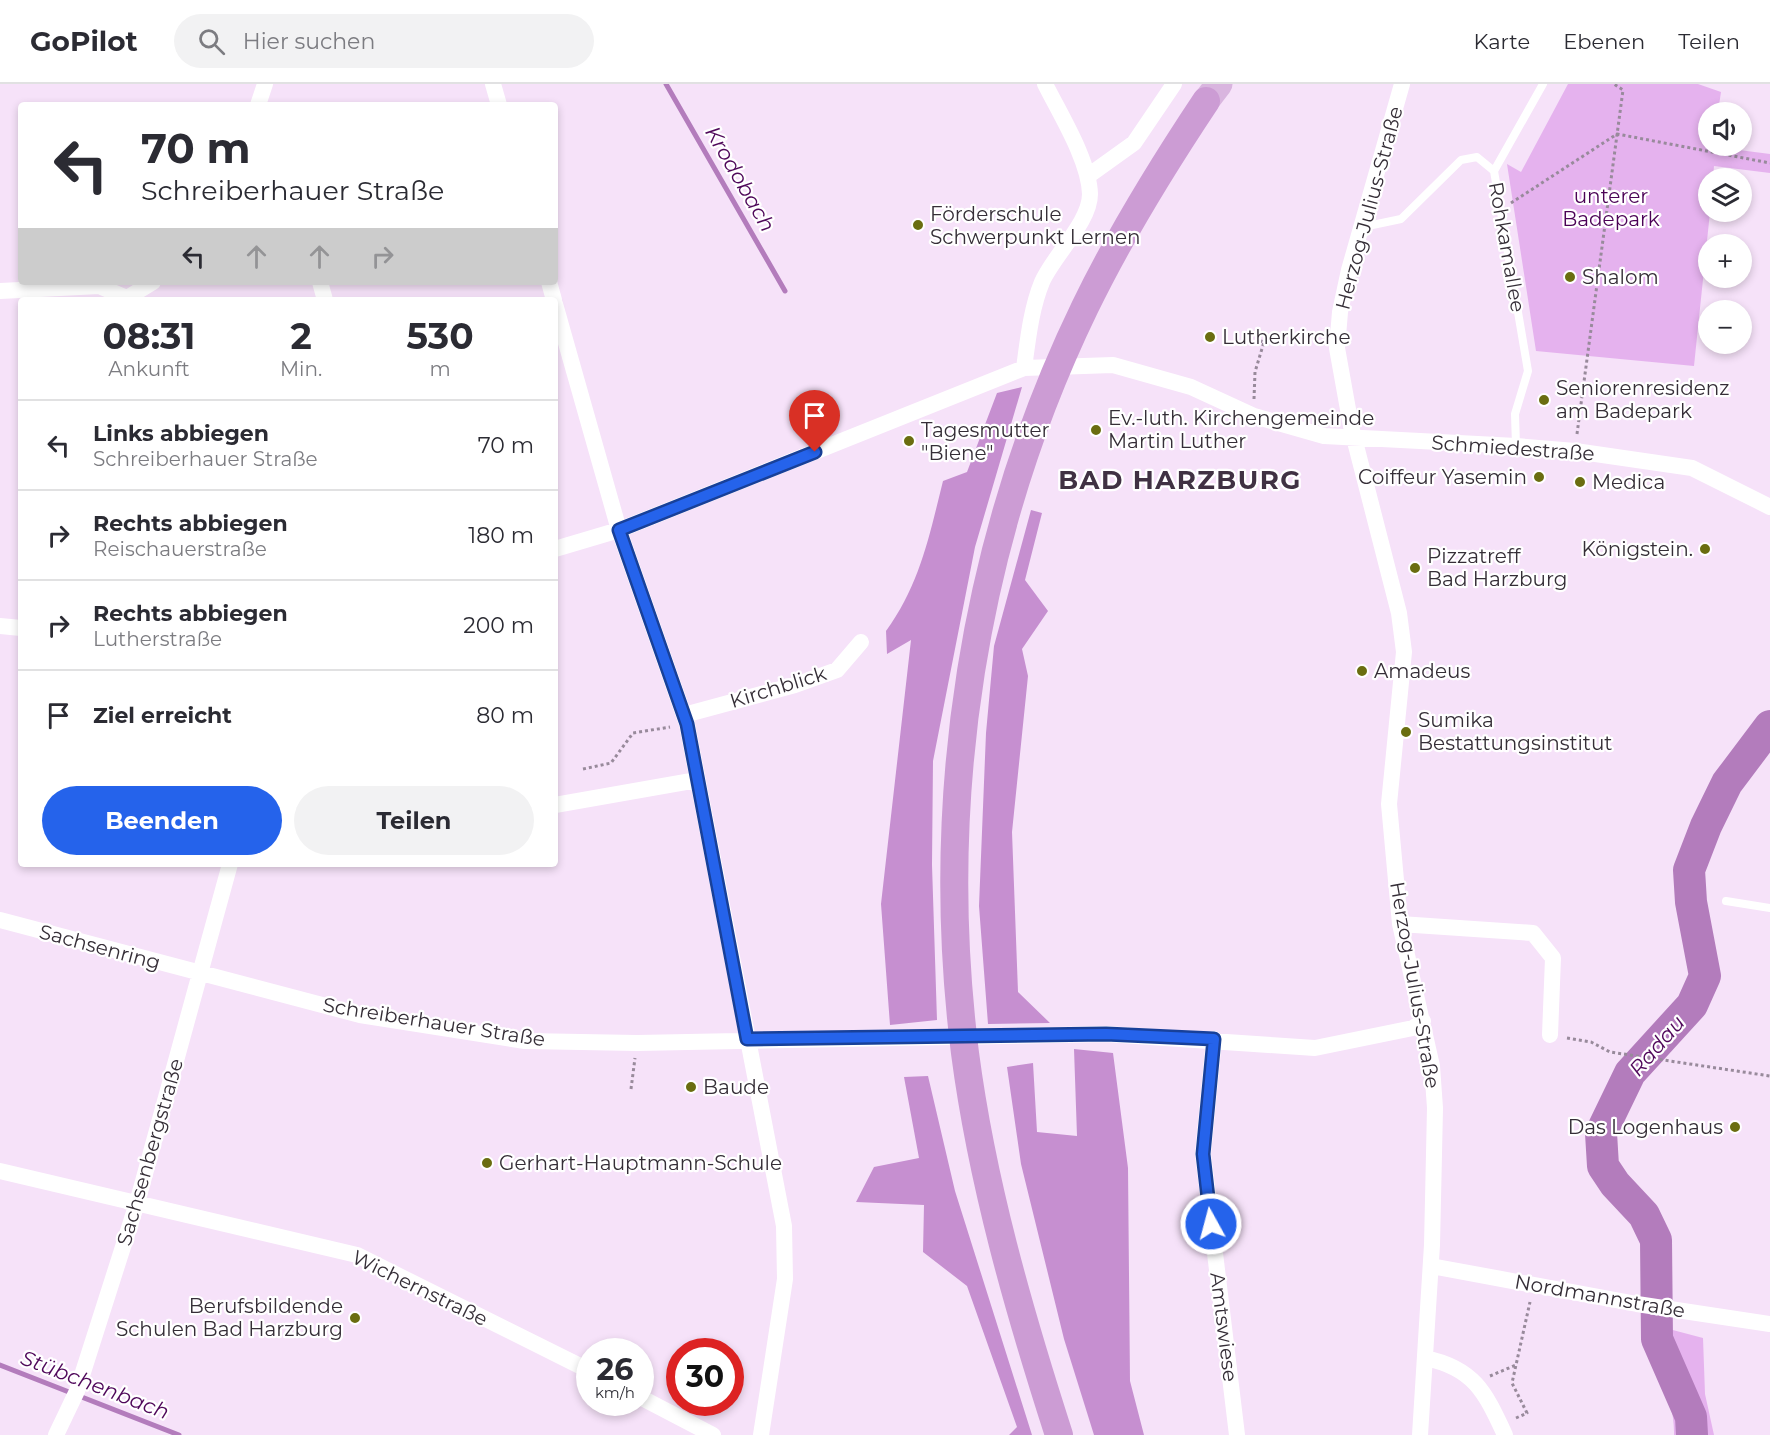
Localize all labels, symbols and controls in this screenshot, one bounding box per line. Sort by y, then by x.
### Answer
search box [174,14,594,68]
text: GoPilot [30,24,138,58]
icon: search [195,25,228,58]
text: Hier suchen [243,28,375,55]
text: Karte [1474,29,1530,54]
text: Ebenen [1563,29,1645,54]
text: Teilen [1678,29,1740,54]
map controls [1698,102,1752,354]
button: sound [1698,102,1752,156]
street label: Herzog-Julius-Straße [1330,104,1408,312]
water label: Krodobach [700,121,781,236]
text: 70 m [141,122,251,174]
icon: left [42,126,120,204]
button: layers [1698,168,1752,222]
text: Schreiberhauer Straße [141,174,444,207]
street label: Rohkamallee [1484,180,1530,314]
park label: unterer Badepark [1562,184,1660,231]
place label: Förderschule Schwerpunkt Lernen [930,202,1140,249]
marker: Förderschule Schwerpunkt Lernen [911,218,925,232]
button: + [1698,234,1752,288]
icon: left [177,240,210,273]
icon: ahead [240,240,273,273]
icon: ahead [303,240,336,273]
icon: right [366,240,399,273]
place label: Shalom [1582,265,1659,289]
marker: Shalom [1563,270,1577,284]
button: − [1698,300,1752,354]
text: 08:31 [102,314,195,358]
text: 2 [290,314,312,358]
text: 530 [407,314,474,358]
place label: Lutherkirche [1222,325,1350,349]
marker: Lutherkirche [1203,330,1217,344]
text: Ankunft [108,357,190,381]
text: Min. [280,357,322,381]
text: m [429,357,451,381]
place label: Seniorenresidenz am Badepark [1556,376,1730,423]
pin [789,390,840,452]
marker: Seniorenresidenz am Badepark [1537,393,1551,407]
icon: arrive [798,399,831,432]
place label: Ev.-luth. Kirchengemeinde Martin Luther [1108,406,1374,453]
place label: Tagesmutter "Biene" [921,418,1050,465]
text: Links abbiegen [93,420,269,447]
marker: Ev.-luth. Kirchengemeinde Martin Luther [1089,423,1103,437]
icon: left [42,429,75,462]
street label: Schmiedestraße [1431,430,1595,466]
text: 70 m [478,432,534,459]
marker: Tagesmutter "Biene" [902,434,916,448]
text: Schreiberhauer Straße [93,447,318,471]
district label: BAD HARZBURG [1058,464,1302,496]
place label: Coiffeur Yasemin [1358,465,1527,489]
marker: Coiffeur Yasemin [1532,470,1546,484]
place label: Medica [1592,470,1665,494]
marker: Medica [1573,475,1587,489]
text: Rechts abbiegen [93,510,288,537]
icon: right [42,519,75,552]
text: 180 m [468,522,534,549]
text: Reischauerstraße [93,537,267,561]
place label: Königstein. [1581,537,1693,561]
marker: Königstein. [1698,542,1712,556]
place label: Pizzatreff Bad Harzburg [1427,544,1567,591]
marker: Pizzatreff Bad Harzburg [1408,561,1422,575]
text: Rechts abbiegen [93,600,288,627]
icon: right [42,609,75,642]
text: 200 m [463,612,534,639]
text: Lutherstraße [93,627,222,651]
place label: Amadeus [1374,659,1470,683]
street label: Kirchblick [727,661,829,713]
marker: Amadeus [1355,664,1369,678]
icon: arrive [42,699,75,732]
text: Ziel erreicht [93,702,232,729]
text: 80 m [476,702,534,729]
place label: Sumika Bestattungsinstitut [1418,708,1613,755]
marker: Sumika Bestattungsinstitut [1399,725,1413,739]
button: Beenden [42,786,282,855]
button: Teilen [294,786,534,855]
street label: Herzog-Julius-Straße [1385,880,1445,1090]
street label: Sachsenring [37,919,163,975]
street label: Schreiberhauer Straße [321,993,547,1051]
water label: Radau [1624,1010,1690,1081]
street label: Sachsenbergstraße [112,1056,188,1248]
place label: Baude [703,1075,769,1099]
marker: Baude [684,1080,698,1094]
place label: Das Logenhaus [1568,1115,1723,1139]
marker: Das Logenhaus [1728,1120,1742,1134]
place label: Gerhart-Hauptmann-Schule [499,1151,782,1175]
marker: Gerhart-Hauptmann-Schule [480,1156,494,1170]
position arrow [1179,1192,1243,1256]
street label: Wichernstraße [348,1245,492,1331]
street label: Nordmannstraße [1513,1269,1687,1323]
street label: Amtswiese [1205,1271,1243,1383]
place label: Berufsbildende Schulen Bad Harzburg [116,1294,343,1341]
marker: Berufsbildende Schulen Bad Harzburg [348,1311,362,1325]
speed limit sign: 30 [666,1338,744,1416]
water label: Stübchenbach [17,1345,173,1424]
text: 26 [597,1351,633,1388]
text: km/h [595,1383,635,1402]

